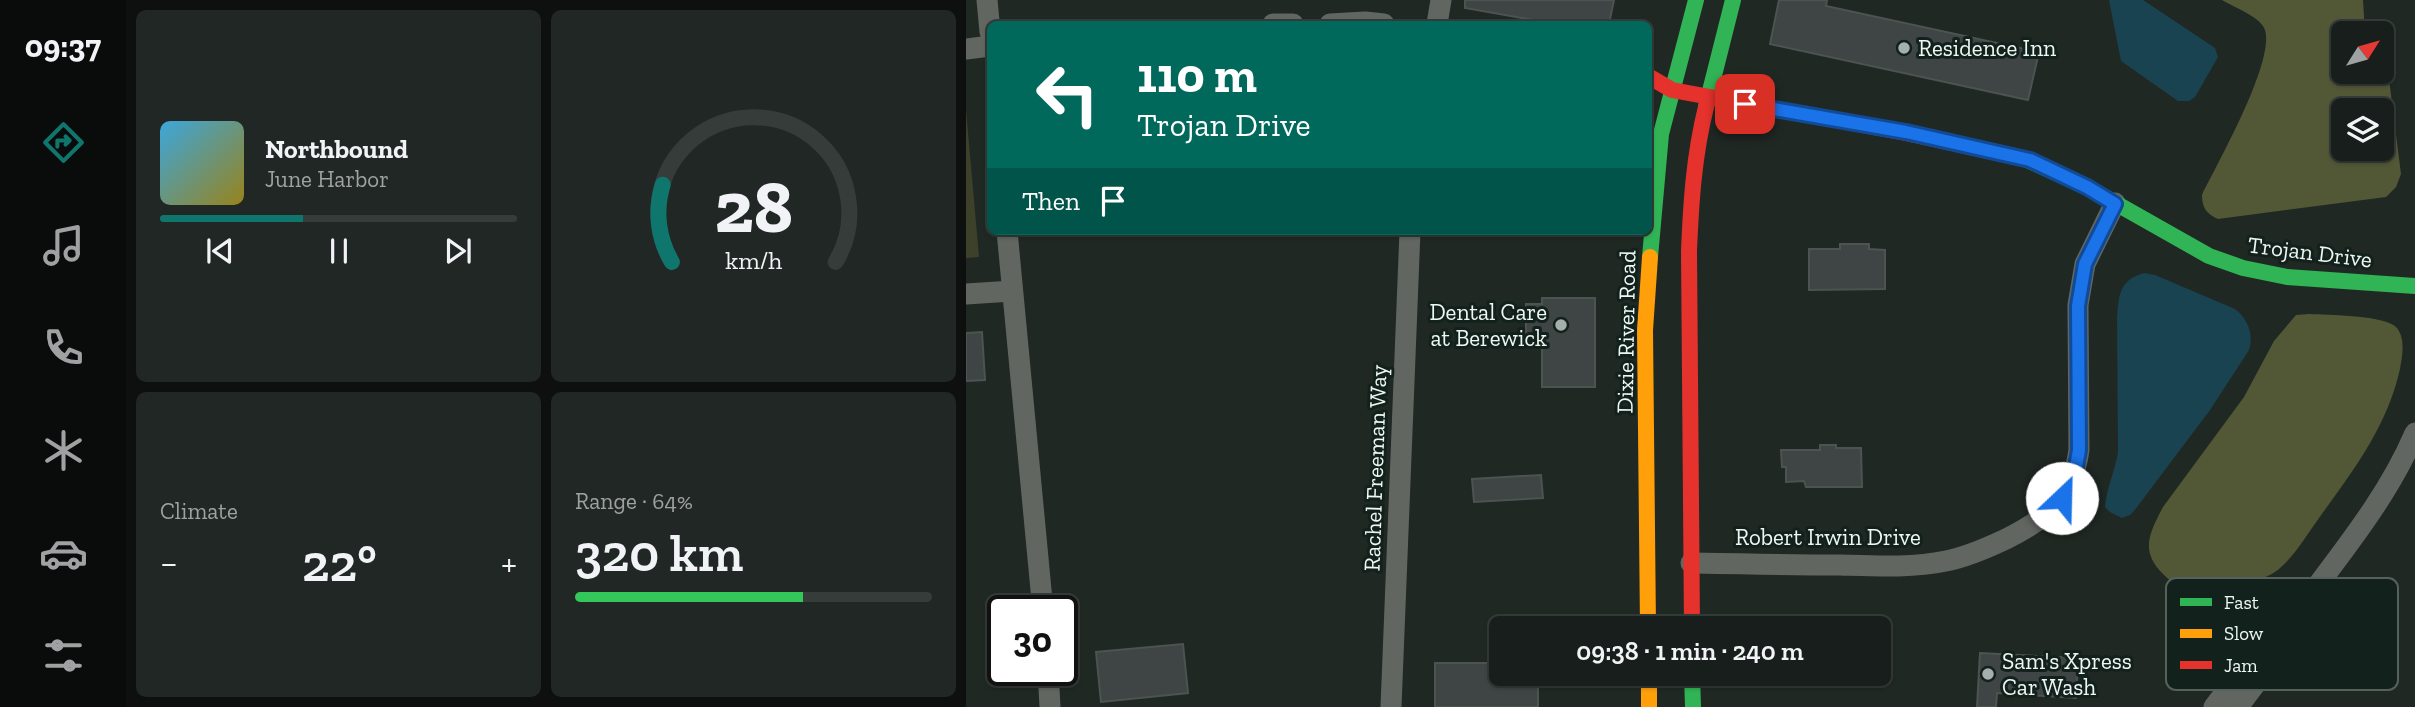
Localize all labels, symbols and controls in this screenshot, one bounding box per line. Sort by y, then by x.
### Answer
north arrow [2331,21,2394,84]
map controls [2331,21,2394,161]
text: 09:37 [25,27,101,65]
place label: Residence Inn [1918,34,2056,62]
marker: Residence Inn [1896,40,1912,56]
text: 110 m [1137,46,1257,105]
icon: left [1022,49,1113,140]
pin [1715,74,1775,134]
icon: arrive [1726,85,1764,123]
button: layers [2331,98,2394,161]
text: Trojan Drive [1137,106,1311,144]
icon: directions [39,118,88,167]
text: Northbound [265,133,408,165]
text: 28 [714,163,793,251]
text: June Harbor [265,165,389,193]
icon: arrive [1094,182,1132,220]
text: Then [1022,185,1080,217]
icon: music [39,221,88,270]
street label: Trojan Drive [2246,230,2374,274]
icon: previous [201,232,239,270]
icon: pause [320,232,358,270]
icon: next [439,232,477,270]
text: km/h [725,245,782,275]
street label: Dixie River Road [1611,250,1641,414]
place label: Dental Care at Berewick [1429,298,1547,352]
marker: Dental Care at Berewick [1553,317,1569,333]
icon: phone [39,323,88,372]
street label: Rachel Freeman Way [1357,364,1393,572]
icon: climate [39,426,88,475]
position arrow [2025,461,2099,535]
text: Range · 64% [575,487,693,515]
text: Climate [160,497,238,525]
text: 320 km [575,522,743,584]
street label: Robert Irwin Drive [1735,523,1921,551]
icon: car [39,529,88,578]
text: 22° [302,532,377,594]
text: − [160,540,178,586]
text: + [501,540,517,586]
legend [2166,578,2398,690]
text: Fast [2224,591,2259,614]
speed limit sign: 30 [987,595,1078,686]
text: Slow [2224,622,2264,645]
icon: filters [39,631,88,680]
text: 09:38 · 1 min · 240 m [1576,635,1804,667]
place label: Sam's Xpress Car Wash [2002,647,2132,701]
text: Jam [2224,654,2258,677]
marker: Sam's Xpress Car Wash [1980,666,1996,682]

